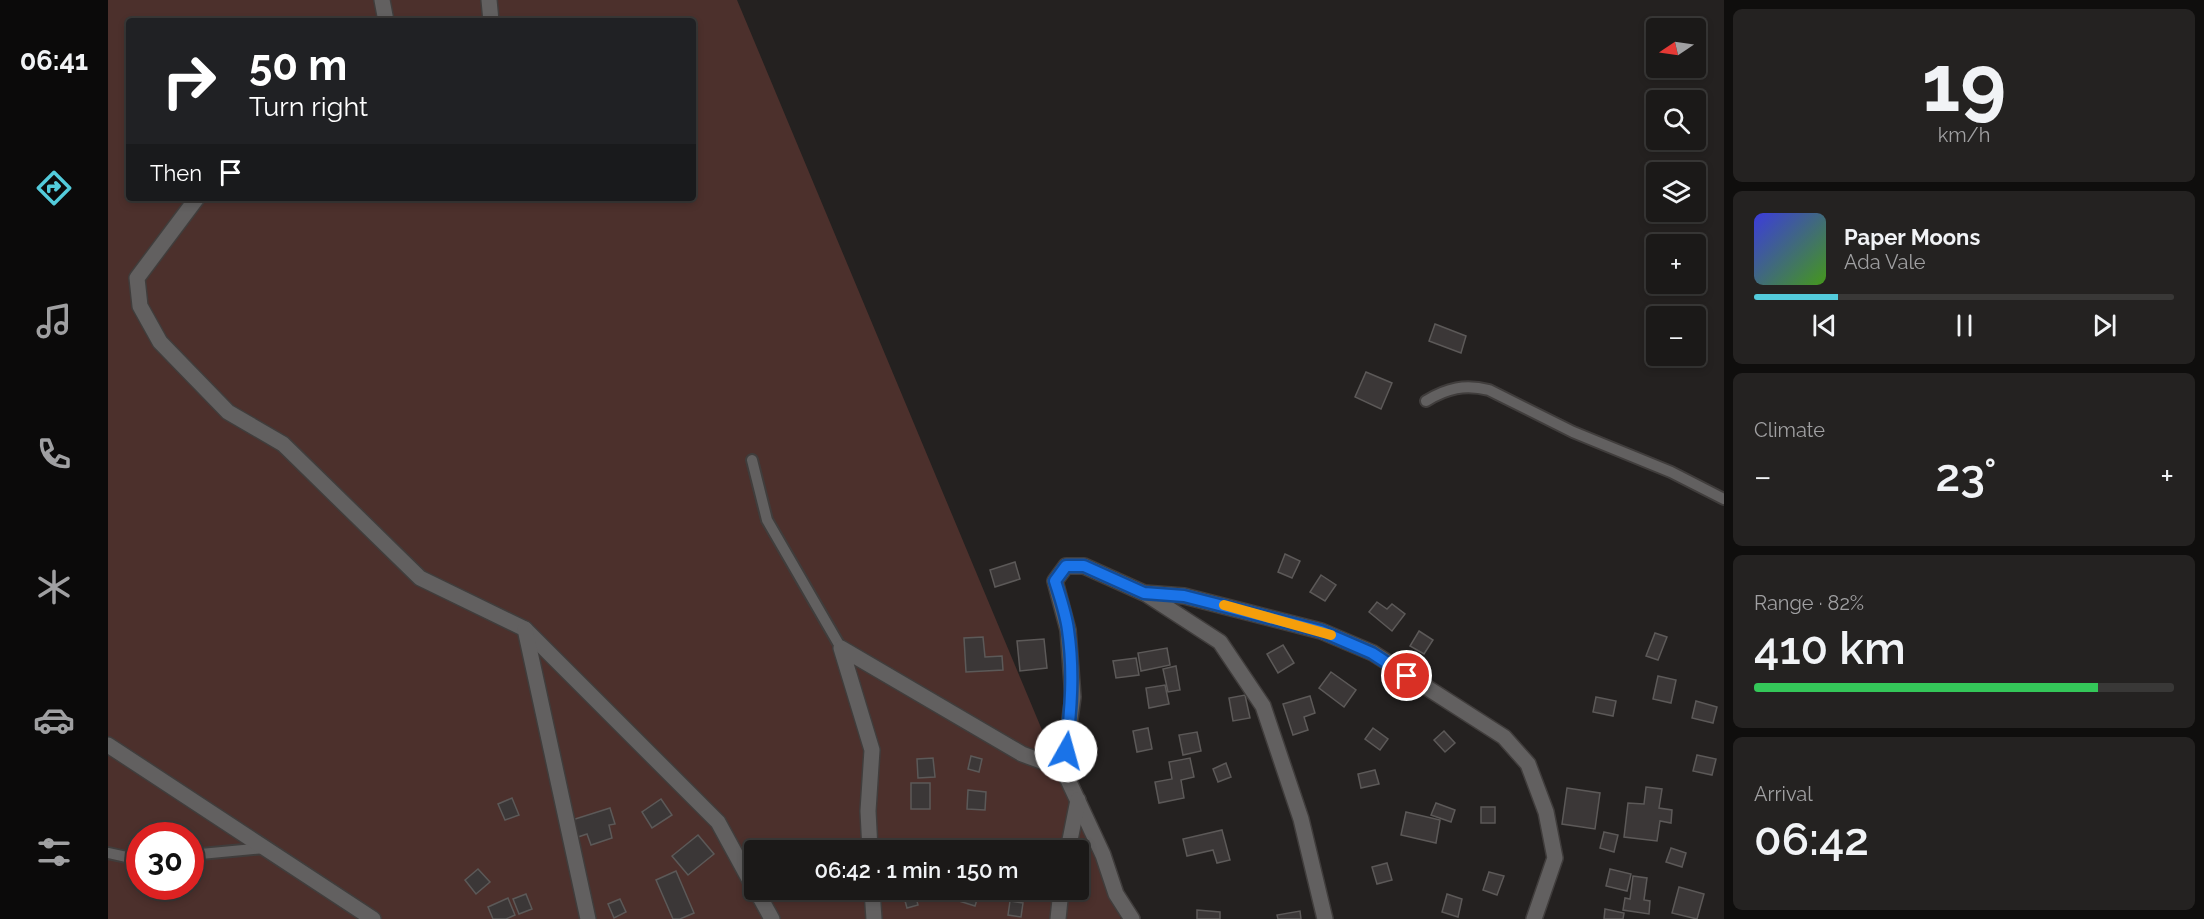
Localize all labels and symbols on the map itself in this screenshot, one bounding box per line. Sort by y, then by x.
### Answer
north arrow [1646,18,1706,78]
pin [1381,650,1432,701]
position arrow [1034,719,1098,783]
speed limit sign: 30 [126,822,204,900]

